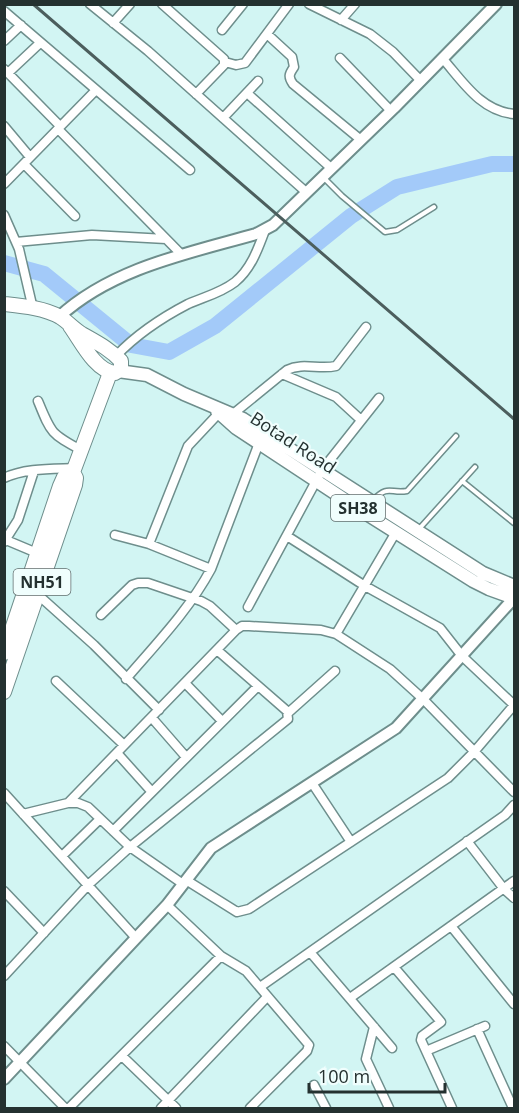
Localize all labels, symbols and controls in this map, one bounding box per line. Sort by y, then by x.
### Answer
street label: Botad Road [246,406,341,479]
road number: SH38 [331,495,385,521]
road number: NH51 [14,569,70,595]
scale bar [309,1056,446,1094]
text: 100 m [318,1064,370,1088]

